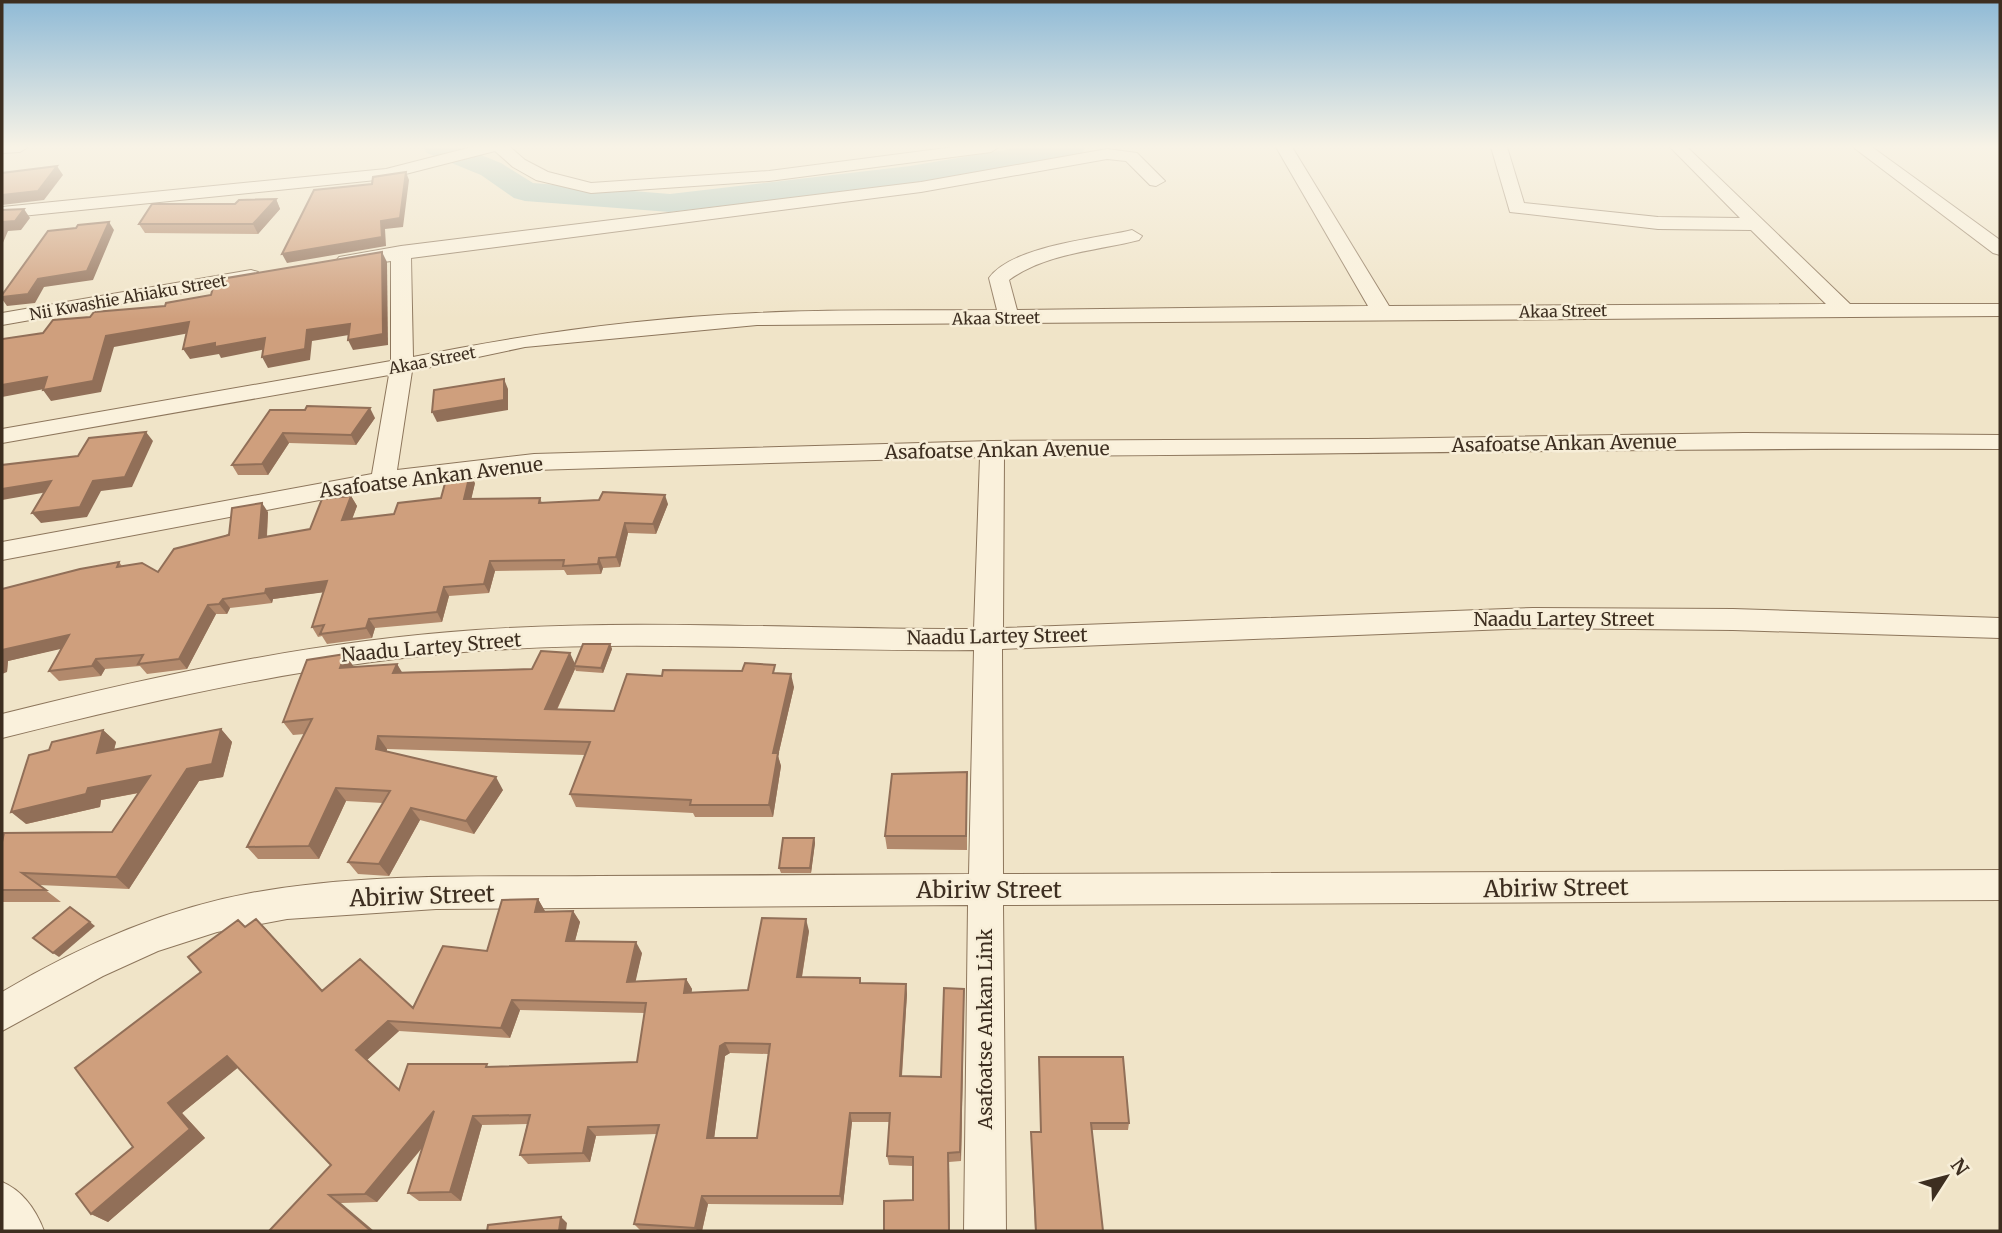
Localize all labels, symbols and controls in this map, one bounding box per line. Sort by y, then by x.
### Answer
street label: Nii Kwashie Ahiaku Street [28,270,229,324]
street label: Akaa Street [1518,300,1608,322]
street label: Akaa Street [951,307,1041,329]
street label: Akaa Street [386,342,478,378]
street label: Asafoatse Ankan Avenue [1450,429,1677,457]
street label: Asafoatse Ankan Avenue [883,436,1110,464]
street label: Asafoatse Ankan Avenue [317,451,544,503]
street label: Naadu Lartey Street [1474,607,1655,631]
street label: Naadu Lartey Street [906,622,1088,650]
street label: Naadu Lartey Street [340,627,523,667]
street label: Abiriw Street [1482,872,1629,903]
street label: Abiriw Street [915,875,1062,904]
street label: Abiriw Street [348,878,495,913]
street label: Asafoatse Ankan Link [973,929,997,1130]
north arrow [1911,1142,1981,1212]
text: N [1946,1154,1974,1180]

